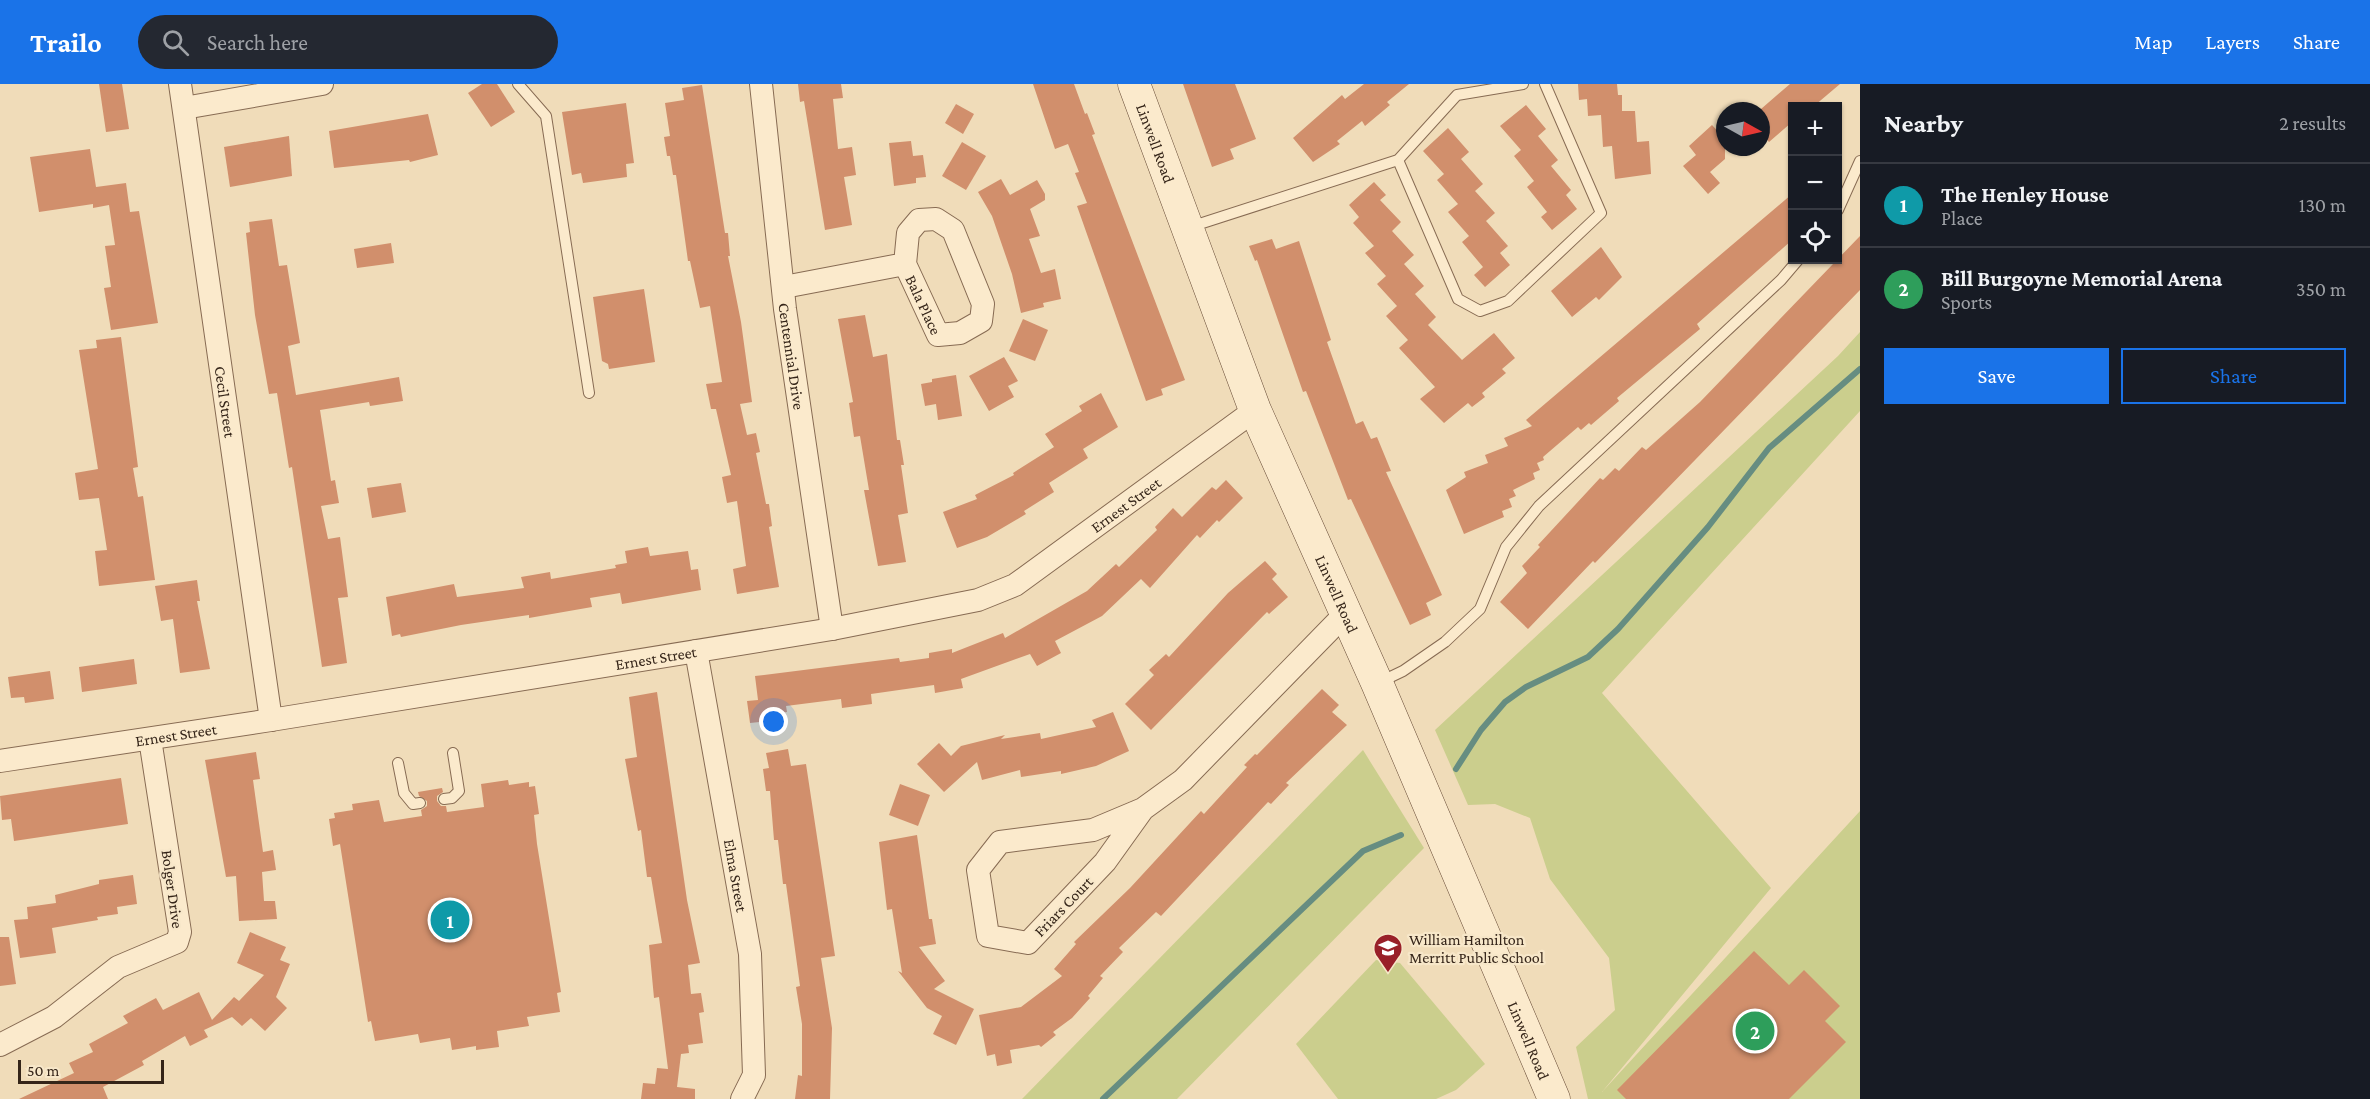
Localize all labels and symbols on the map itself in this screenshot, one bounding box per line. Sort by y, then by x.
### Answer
street label: Linwell Road [1133,101,1178,186]
north arrow [1716,102,1770,156]
street label: Bala Place [902,272,945,337]
street label: Centennial Drive [775,302,808,411]
street label: Cecil Street [211,365,239,439]
street label: Ernest Street [1088,473,1165,536]
street label: Linwell Road [1312,552,1362,636]
street label: Ernest Street [614,643,699,673]
your location [759,707,788,736]
street label: Ernest Street [134,720,219,749]
street label: Elma Street [721,838,750,914]
street label: Bolger Drive [158,849,186,930]
street label: Friars Court [1031,872,1097,940]
pin: 1 [430,898,470,942]
place label: William Hamilton Merritt Public School [1409,931,1544,966]
school or university icon: William Hamilton Merritt Public School [1372,932,1404,974]
street label: Linwell Road [1504,999,1553,1083]
pin: 2 [1736,1008,1774,1054]
scale bar [18,1057,164,1084]

